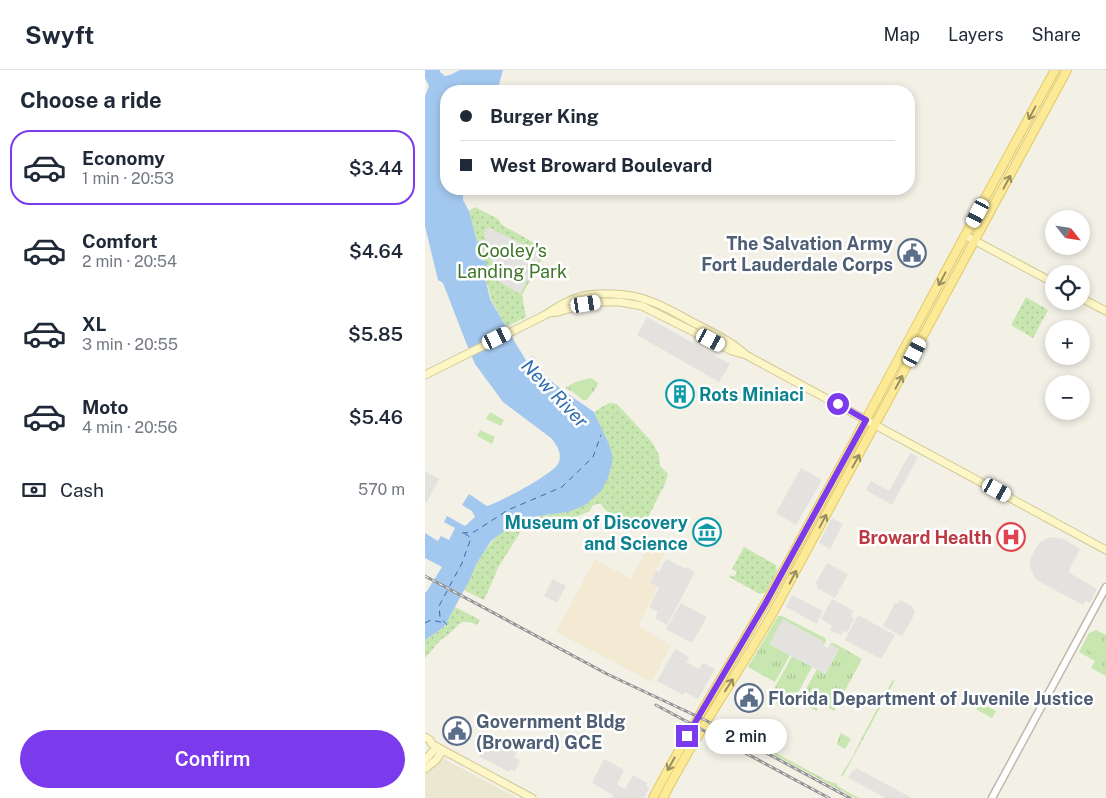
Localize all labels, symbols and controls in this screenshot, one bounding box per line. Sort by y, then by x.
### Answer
text: Swyft [25,21,94,49]
text: Map [884,24,920,45]
text: Layers [948,24,1004,45]
text: Share [1032,24,1081,45]
text: Choose a ride [20,87,162,113]
text: Burger King [490,105,599,127]
one-way arrow [1027,105,1036,120]
icon: car [22,145,67,190]
text: Economy [82,147,165,169]
text: West Broward Boulevard [490,154,712,176]
text: $3.44 [349,157,403,179]
text: 1 min · 20:53 [82,169,174,188]
one-way arrow [1002,175,1012,190]
car [964,196,991,230]
north arrow [1045,210,1090,255]
map controls [1045,210,1090,420]
icon: car [22,228,67,273]
text: Comfort [82,230,158,252]
place label: The Salvation Army Fort Lauderdale Corps [701,233,893,275]
public building icon: The Salvation Army Fort Lauderdale Corps [897,238,927,268]
text: $4.64 [349,240,403,262]
park label: Cooley's Landing Park [457,240,567,282]
text: 2 min · 20:54 [82,252,177,271]
button: locate [1045,265,1090,310]
one-way arrow [937,271,947,286]
car [570,294,601,314]
icon: car [22,311,67,356]
text: XL [82,313,107,335]
button: + [1045,320,1090,365]
text: $5.85 [348,323,403,345]
car [480,325,513,351]
car [694,326,727,354]
text: 3 min · 20:55 [82,335,178,354]
car [901,335,928,369]
water label: New River [517,354,593,432]
one-way arrow [894,375,904,390]
button: − [1045,375,1090,420]
building icon: Rots Miniaci [665,379,695,409]
place label: Rots Miniaci [699,384,804,405]
route start [827,393,849,415]
icon: car [22,394,67,439]
text: Moto [82,396,128,418]
text: $5.46 [349,406,403,428]
text: 4 min · 20:56 [82,418,178,437]
one-way arrow [851,454,861,469]
icon: cash [20,476,48,504]
car [980,476,1013,504]
text: Cash [60,479,104,501]
text: 570 m [358,480,405,499]
place label: Museum of Discovery and Science [504,512,688,554]
one-way arrow [818,513,828,528]
museum icon: Museum of Discovery and Science [692,517,722,547]
hospital icon: Broward Health [996,522,1026,552]
place label: Broward Health [858,527,992,548]
one-way arrow [789,570,798,585]
one-way arrow [724,678,735,692]
public building icon: Florida Department of Juvenile Justice [734,683,764,713]
place label: Florida Department of Juvenile Justice [768,688,1094,709]
place label: Government Bldg (Broward) GCE [476,711,626,753]
public building icon: Government Bldg (Broward) GCE [442,716,472,746]
callout: 2 min [705,718,787,754]
route end [676,725,698,747]
text: 2 min [725,727,767,746]
button: Confirm [20,730,405,788]
one-way arrow [666,756,675,771]

